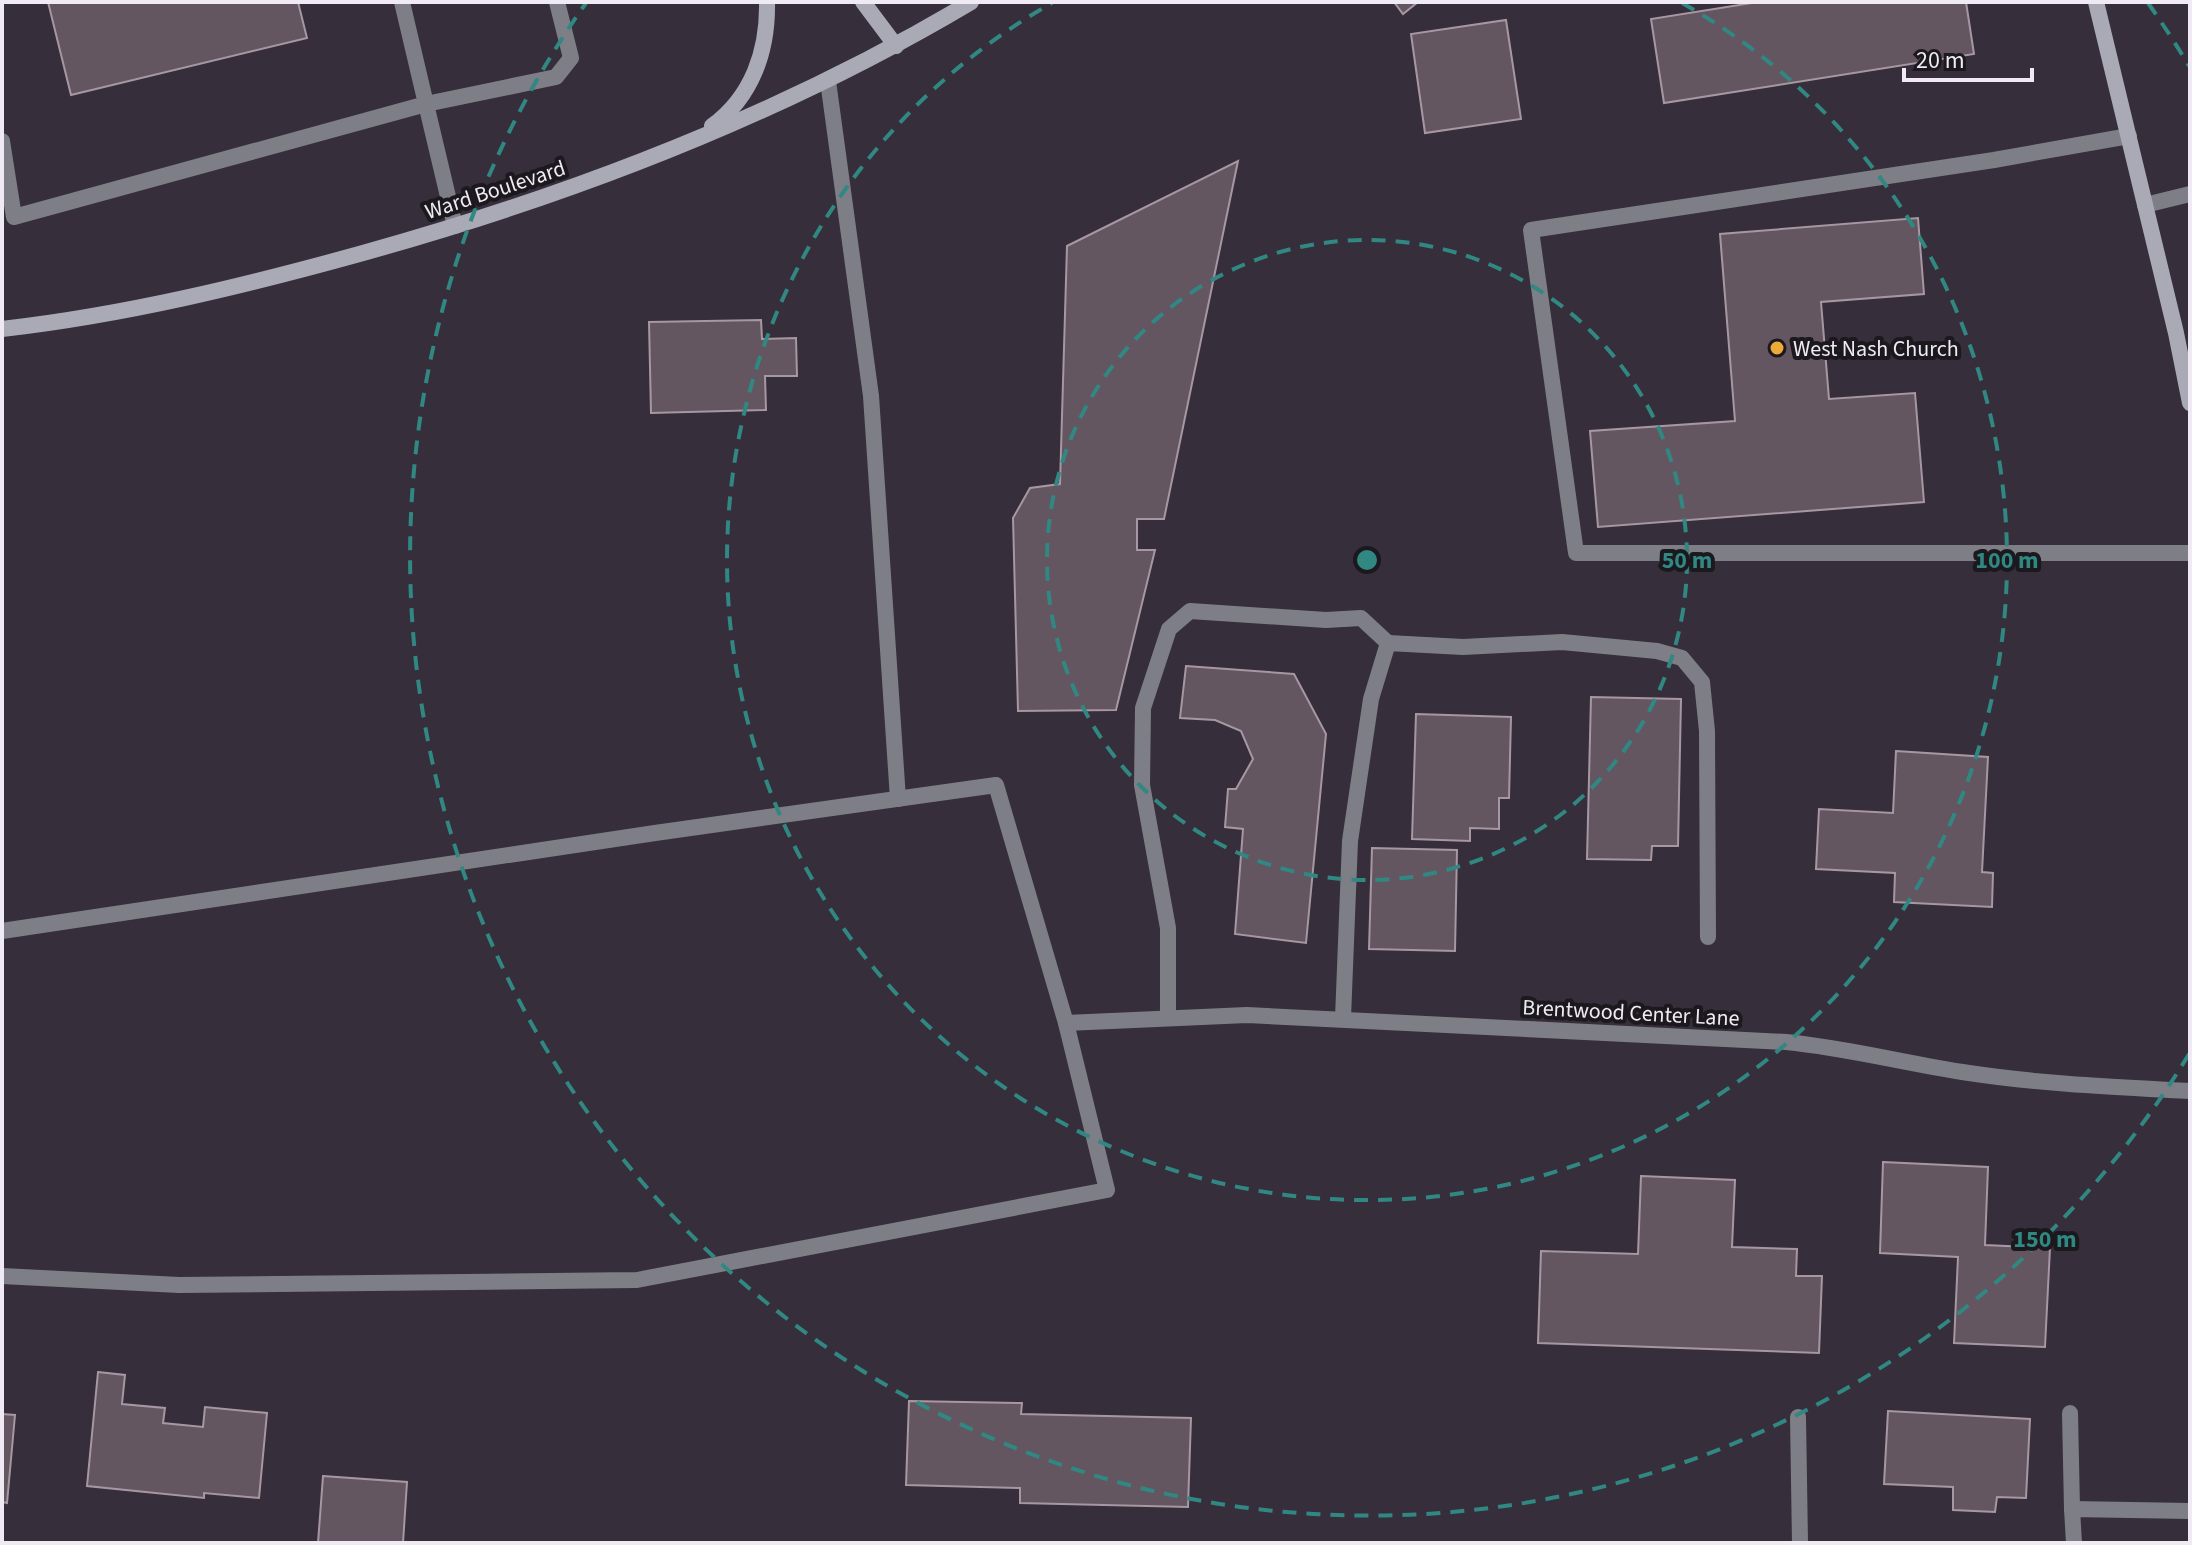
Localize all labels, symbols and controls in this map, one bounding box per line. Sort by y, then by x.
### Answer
scale bar [1904,32,2032,82]
text: 20 m [1916,43,1965,78]
street label: Ward Boulevard [421,152,570,228]
place label: West Nash Church [1793,333,1959,365]
marker: West Nash Church [1768,339,1786,357]
text: 50 m [1662,543,1712,578]
text: 100 m [1975,543,2039,578]
centre of rings [1353,546,1381,574]
street label: Brentwood Center Lane [1522,991,1740,1035]
text: 150 m [2013,1222,2077,1257]

